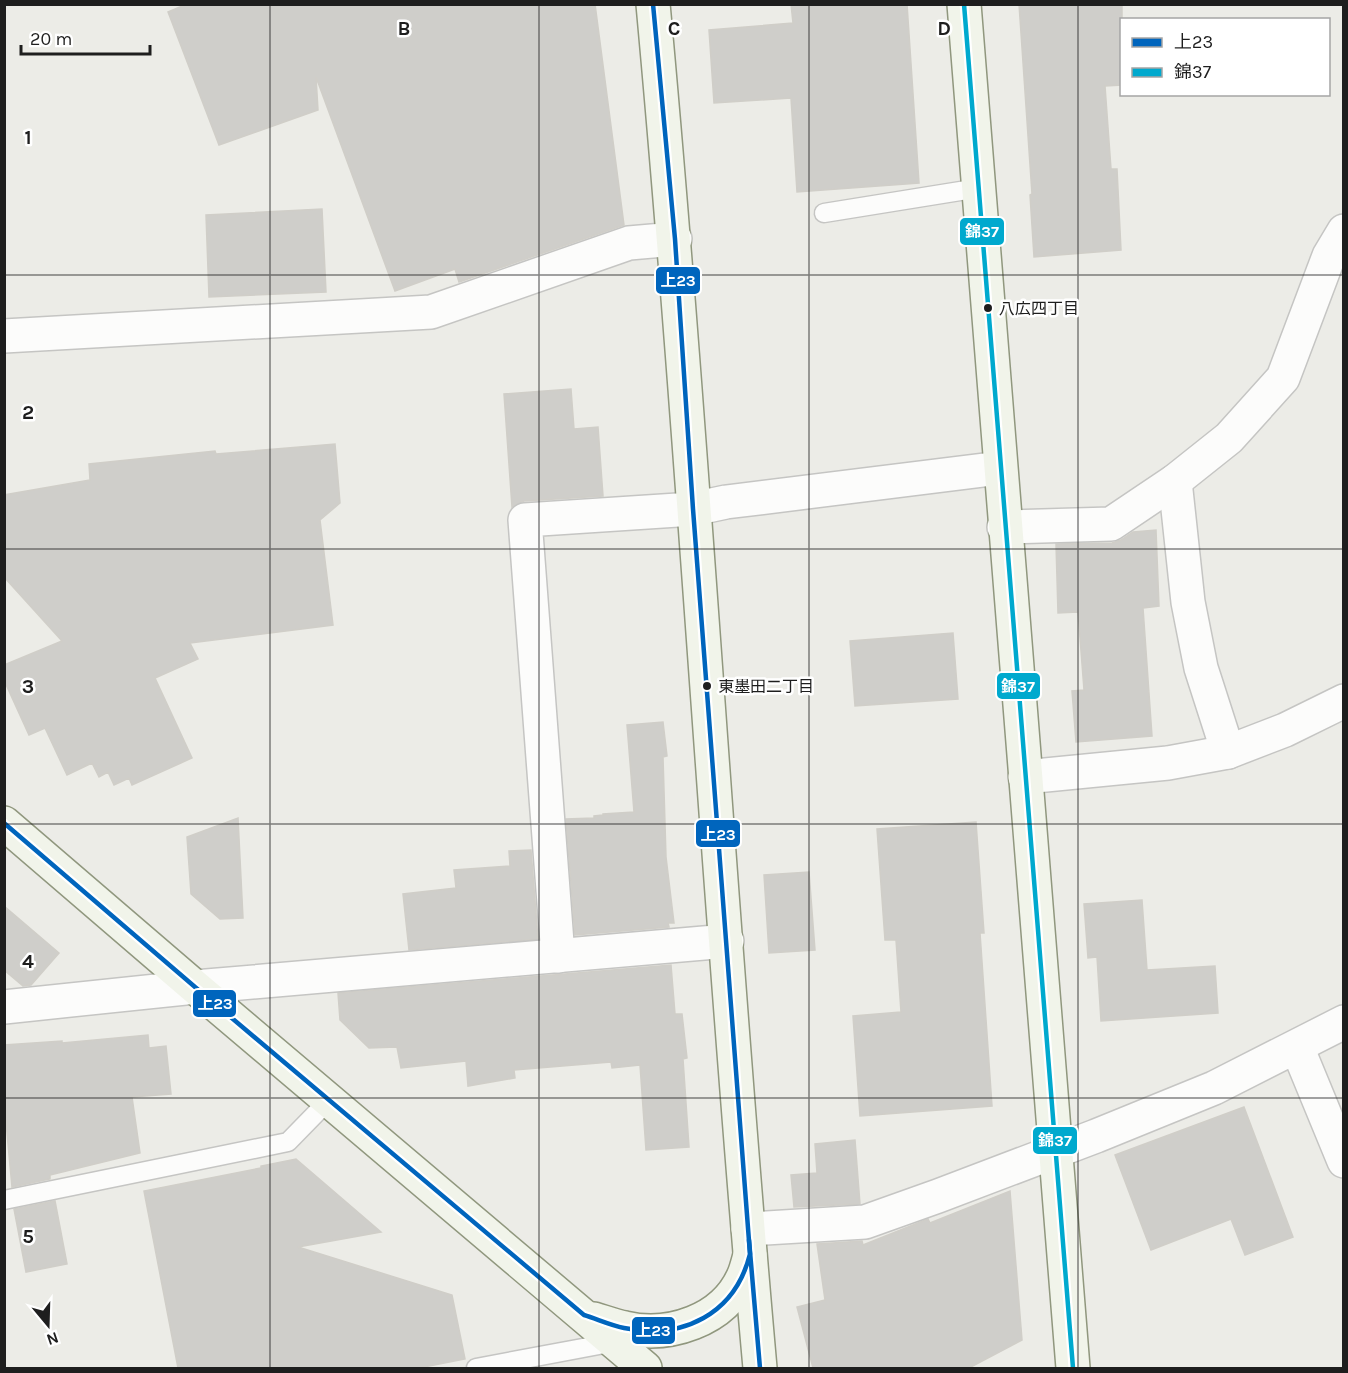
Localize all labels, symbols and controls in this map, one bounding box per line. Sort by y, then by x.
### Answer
text: B [398,17,410,40]
text: C [668,17,680,40]
text: D [937,17,951,40]
scale bar [21,18,150,56]
legend [1120,18,1330,96]
text: 20 m [30,28,72,50]
text: 上23 [1174,31,1213,53]
text: 錦37 [1174,61,1212,83]
text: 1 [24,126,32,149]
line badge: 錦37 [959,217,1005,246]
text: 錦37 [965,222,999,241]
line badge: 上23 [655,266,701,295]
text: 上23 [660,271,696,290]
place label: 八広四丁目 [999,299,1079,318]
marker: 八広四丁目 [982,302,994,314]
text: 2 [22,401,34,424]
line badge: 錦37 [996,672,1041,700]
text: 3 [22,675,34,698]
place label: 東墨田二丁目 [718,677,814,696]
text: 錦37 [1001,677,1035,696]
marker: 東墨田二丁目 [701,680,713,692]
line badge: 上23 [695,819,741,848]
text: 上23 [700,825,736,844]
text: 4 [22,950,34,973]
line badge: 上23 [192,989,237,1018]
text: 上23 [197,994,233,1013]
line badge: 錦37 [1032,1126,1078,1155]
text: 錦37 [1038,1131,1072,1150]
text: 5 [22,1225,34,1248]
north arrow [18,1295,78,1355]
line badge: 上23 [631,1316,676,1345]
text: 上23 [635,1321,671,1340]
text: N [44,1328,61,1350]

